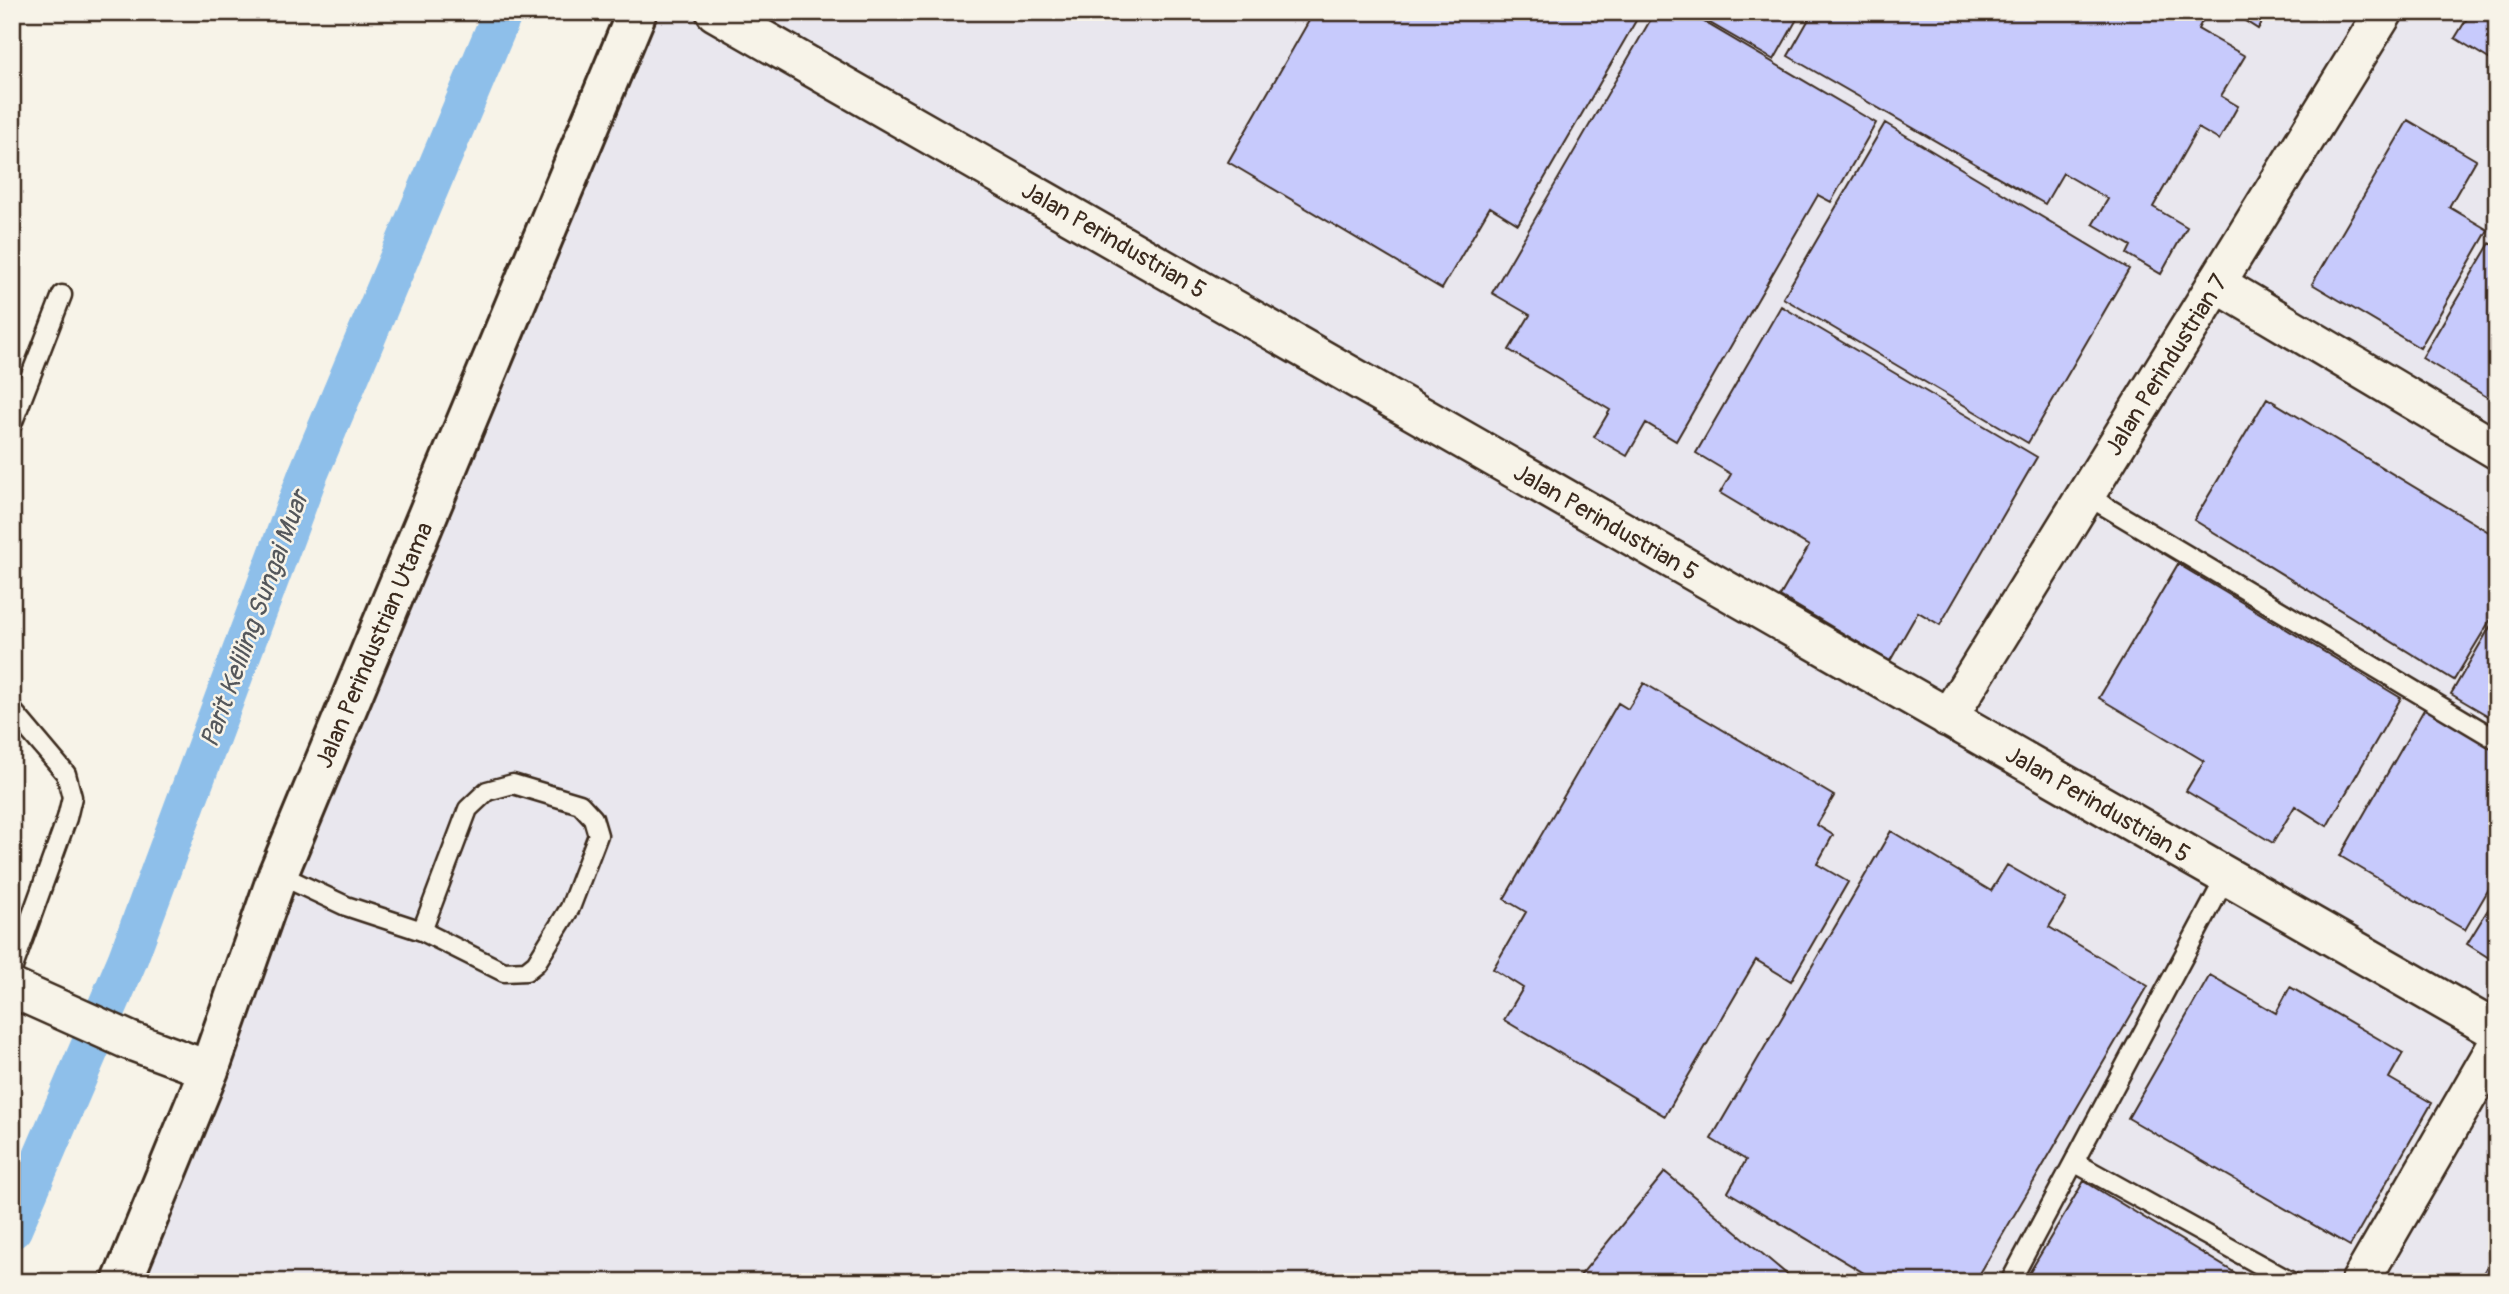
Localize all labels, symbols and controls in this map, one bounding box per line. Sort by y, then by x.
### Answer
street label: Jalan Perindustrian 5 [1016,176,1211,305]
street label: Jalan Perindustrian 7 [2099,269,2234,461]
street label: Jalan Perindustrian 5 [1508,458,1703,587]
water label: Parit Keliling Sungai Muar [194,483,317,752]
street label: Jalan Perindustrian Utama [309,518,439,773]
street label: Jalan Perindustrian 5 [2000,740,2195,869]

